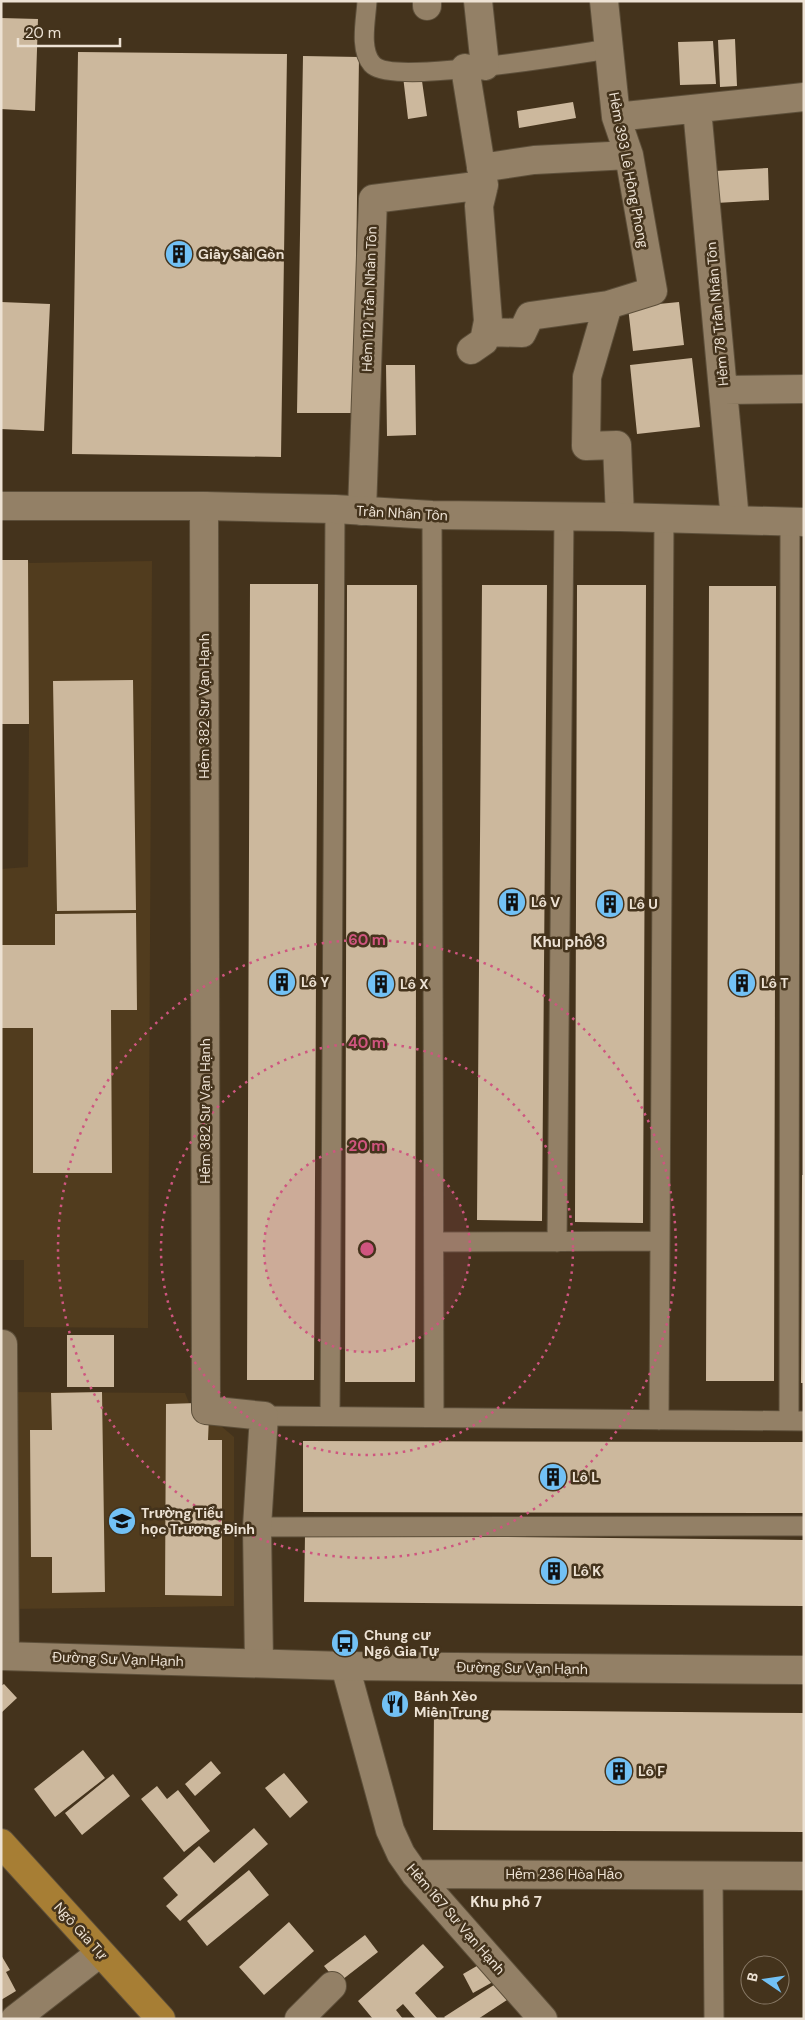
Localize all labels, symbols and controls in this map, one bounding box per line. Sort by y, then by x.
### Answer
scale bar [18,15,120,47]
text: 20 m [25,23,61,43]
street label: Hẻm 393 Lê Hồng Phong [605,91,653,250]
street label: Hẻm 112 Trần Nhân Tôn [357,226,381,372]
building icon: Giầy Sài Gòn [164,239,194,269]
street label: Hẻm 78 Trần Nhân Tôn [702,241,732,387]
place label: Giầy Sài Gòn [198,245,284,263]
street label: Trần Nhân Tôn [356,502,448,524]
street label: Hẻm 382 Sư Vạn Hạnh [195,633,213,779]
building icon: Lô V [497,887,527,917]
building icon: Lô U [595,889,625,919]
place label: Lô V [531,893,560,911]
place label: Lô U [629,895,658,913]
text: 60 m [348,930,386,950]
district label: Khu phố 3 [533,932,605,952]
building icon: Lô Y [267,967,297,997]
building icon: Lô T [727,968,757,998]
building icon: Lô X [366,969,396,999]
place label: Lô Y [301,973,329,991]
place label: Lô T [761,974,789,992]
place label: Lô X [400,975,429,993]
text: 40 m [348,1033,386,1053]
street label: Hẻm 382 Sư Vạn Hạnh [196,1038,214,1184]
text: 20 m [349,1136,385,1156]
centre of rings [358,1240,376,1258]
building icon: Lô L [538,1462,568,1492]
place label: Lô L [572,1468,599,1486]
place label: Trường Tiểu học Trương Định [141,1504,255,1538]
school or university icon: Trường Tiểu học Trương Định [107,1506,137,1536]
building icon: Lô K [539,1556,569,1586]
place label: Lô K [573,1562,601,1580]
place label: Chung cư Ngô Gia Tự [364,1626,440,1660]
bus stop icon: Chung cư Ngô Gia Tự [330,1628,360,1658]
street label: Đường Sư Vạn Hạnh [52,1648,184,1670]
street label: Đường Sư Vạn Hạnh [456,1658,588,1678]
place label: Bánh Xèo Miền Trung [414,1687,490,1721]
restaurant icon: Bánh Xèo Miền Trung [380,1689,410,1719]
building icon: Lô F [604,1756,634,1786]
place label: Lô F [638,1762,665,1780]
street label: Hẻm 167 Sư Vạn Hạnh [403,1860,509,1978]
street label: Hẻm 236 Hòa Hảo [505,1865,623,1883]
district label: Khu phố 7 [470,1892,542,1912]
street label: Ngô Gia Tự [50,1898,112,1964]
north arrow [740,1955,790,2005]
text: B [743,1971,762,1983]

